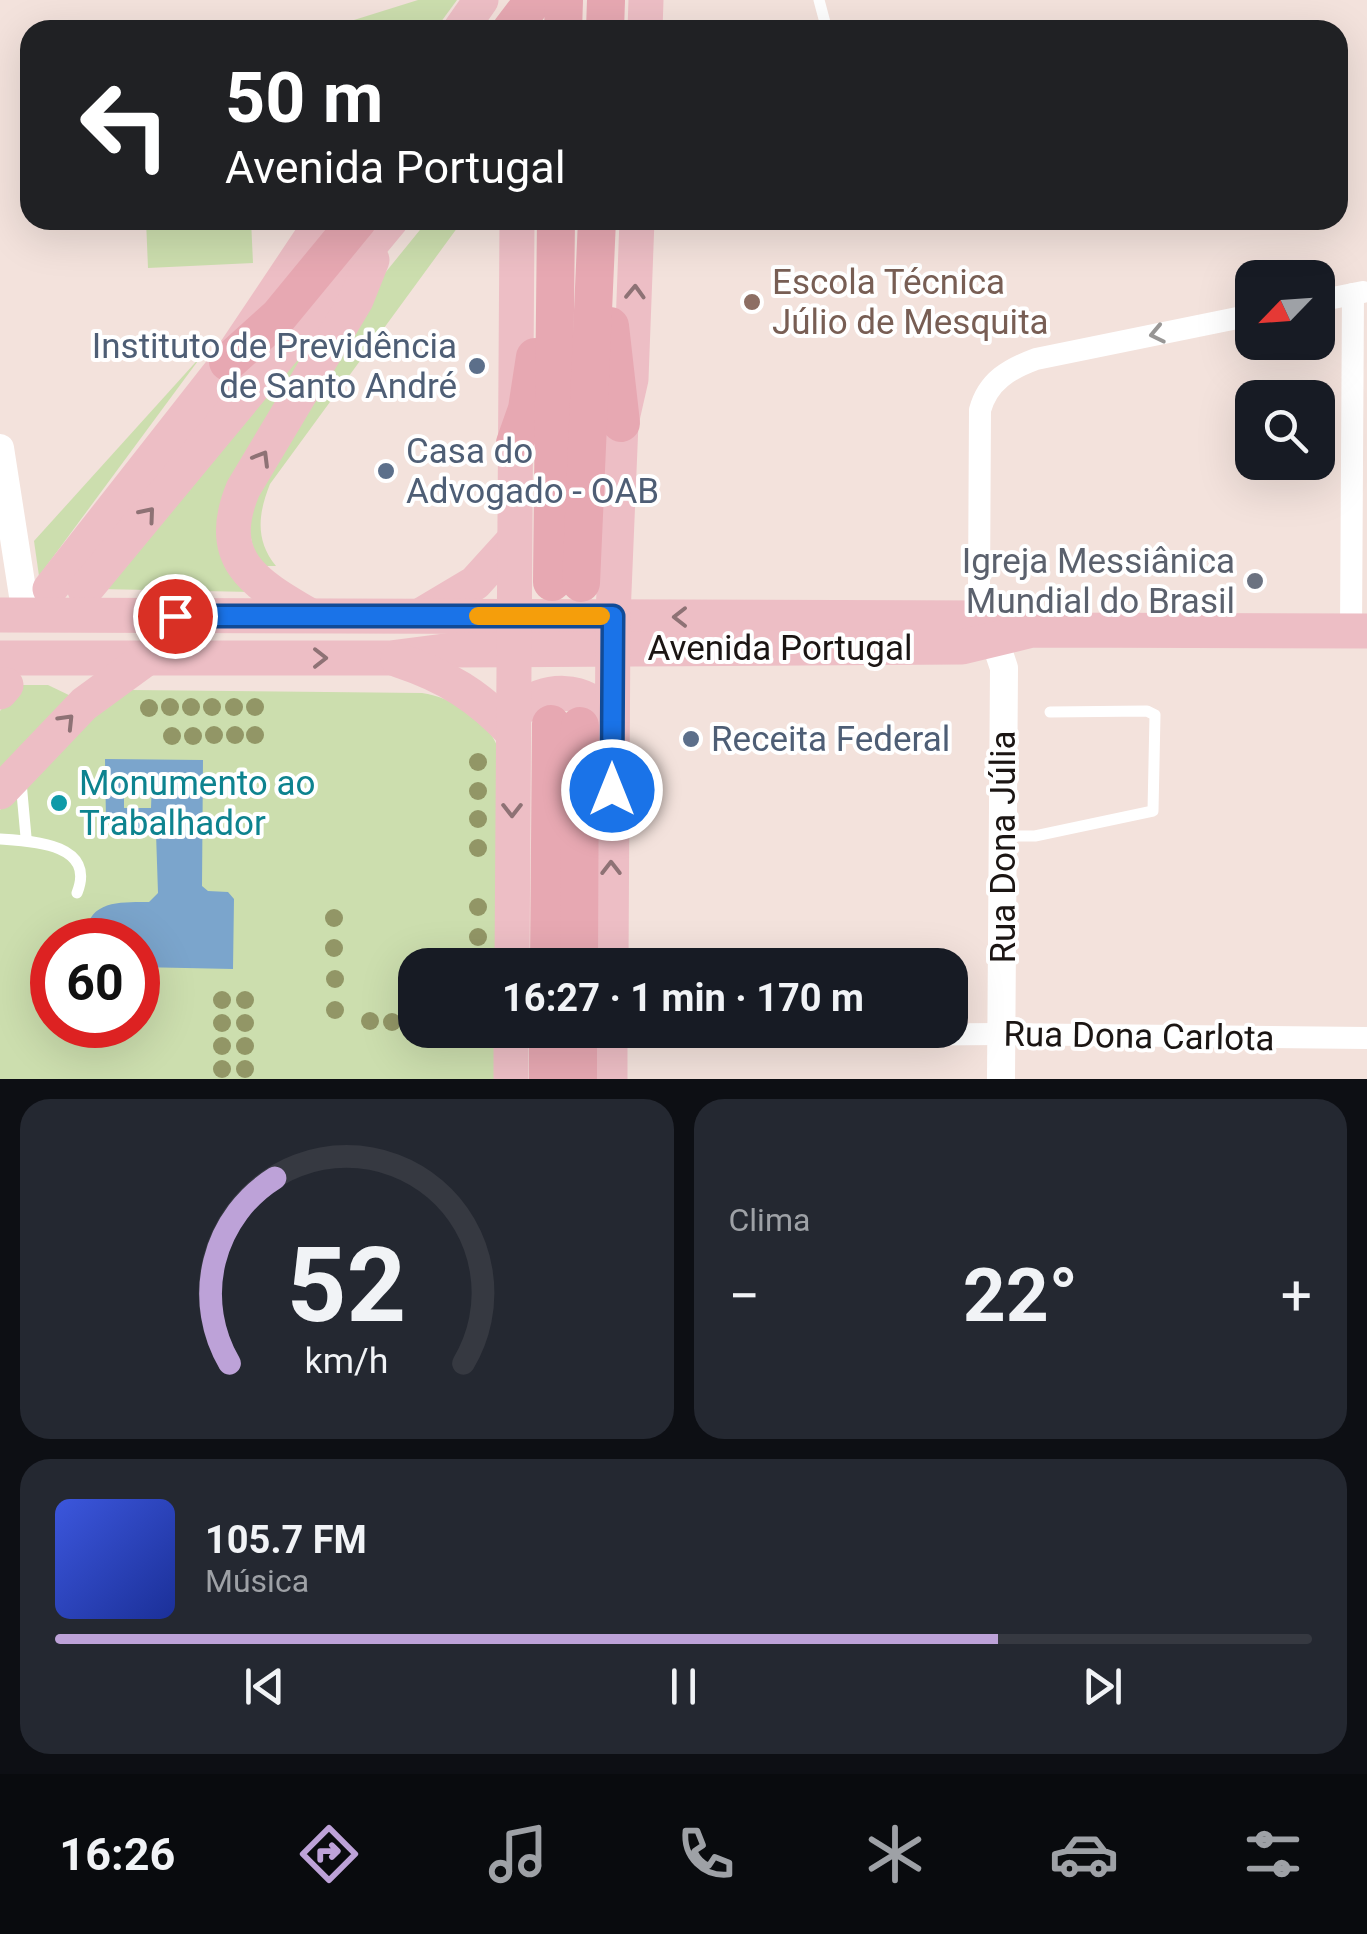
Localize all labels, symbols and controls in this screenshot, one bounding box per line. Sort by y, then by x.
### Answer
text: 50 m [225,57,383,139]
icon: left [60,60,190,190]
text: Avenida Portugal [225,141,566,194]
north arrow [1235,260,1335,360]
map controls [1235,260,1335,480]
place label: Escola Técnica Júlio de Mesquita [772,262,1049,343]
one-way arrow [624,283,645,299]
marker: Escola Técnica Júlio de Mesquita [741,291,763,313]
one-way arrow [1149,323,1166,344]
place label: Instituto de Previdência de Santo André [92,326,457,407]
marker: Instituto de Previdência de Santo André [466,355,488,377]
button: search [1235,380,1335,480]
place label: Casa do Advogado - OAB [406,431,659,512]
one-way arrow [250,451,269,469]
marker: Casa do Advogado - OAB [375,460,397,482]
one-way arrow [136,508,154,526]
place label: Igreja Messiânica Mundial do Brasil [962,541,1235,622]
marker: Igreja Messiânica Mundial do Brasil [1244,570,1266,592]
pin [133,574,218,659]
icon: arrive [148,589,203,644]
one-way arrow [672,606,688,627]
street label: Avenida Portugal [647,628,913,669]
one-way arrow [313,647,328,669]
one-way arrow [55,714,73,733]
place label: Receita Federal [711,719,950,760]
marker: Receita Federal [680,728,702,750]
street label: Rua Dona Júlia [983,730,1024,964]
position arrow [560,738,664,842]
place label: Monumento ao Trabalhador [79,763,315,844]
marker: Monumento ao Trabalhador [48,792,70,814]
one-way arrow [502,802,523,818]
one-way arrow [600,859,622,874]
speed limit sign: 60 [30,918,160,1048]
text: 16:27 · 1 min · 170 m [502,976,864,1020]
street label: Rua Dona Carlota [1003,1014,1275,1059]
text: Clima [729,1201,810,1239]
text: 52 [287,1225,406,1346]
text: 22° [963,1251,1078,1339]
text: − [729,1264,760,1328]
text: + [1281,1264,1312,1328]
text: km/h [305,1340,389,1382]
text: 105.7 FM [205,1518,367,1562]
text: Música [205,1562,309,1600]
icon: previous [237,1659,292,1714]
icon: pause [656,1659,711,1714]
icon: next [1075,1659,1130,1714]
icon: directions [294,1819,364,1889]
icon: music [483,1819,553,1889]
icon: phone [671,1819,741,1889]
icon: climate [860,1819,930,1889]
icon: car [1049,1819,1119,1889]
icon: filters [1238,1819,1308,1889]
text: 16:26 [59,1828,175,1881]

